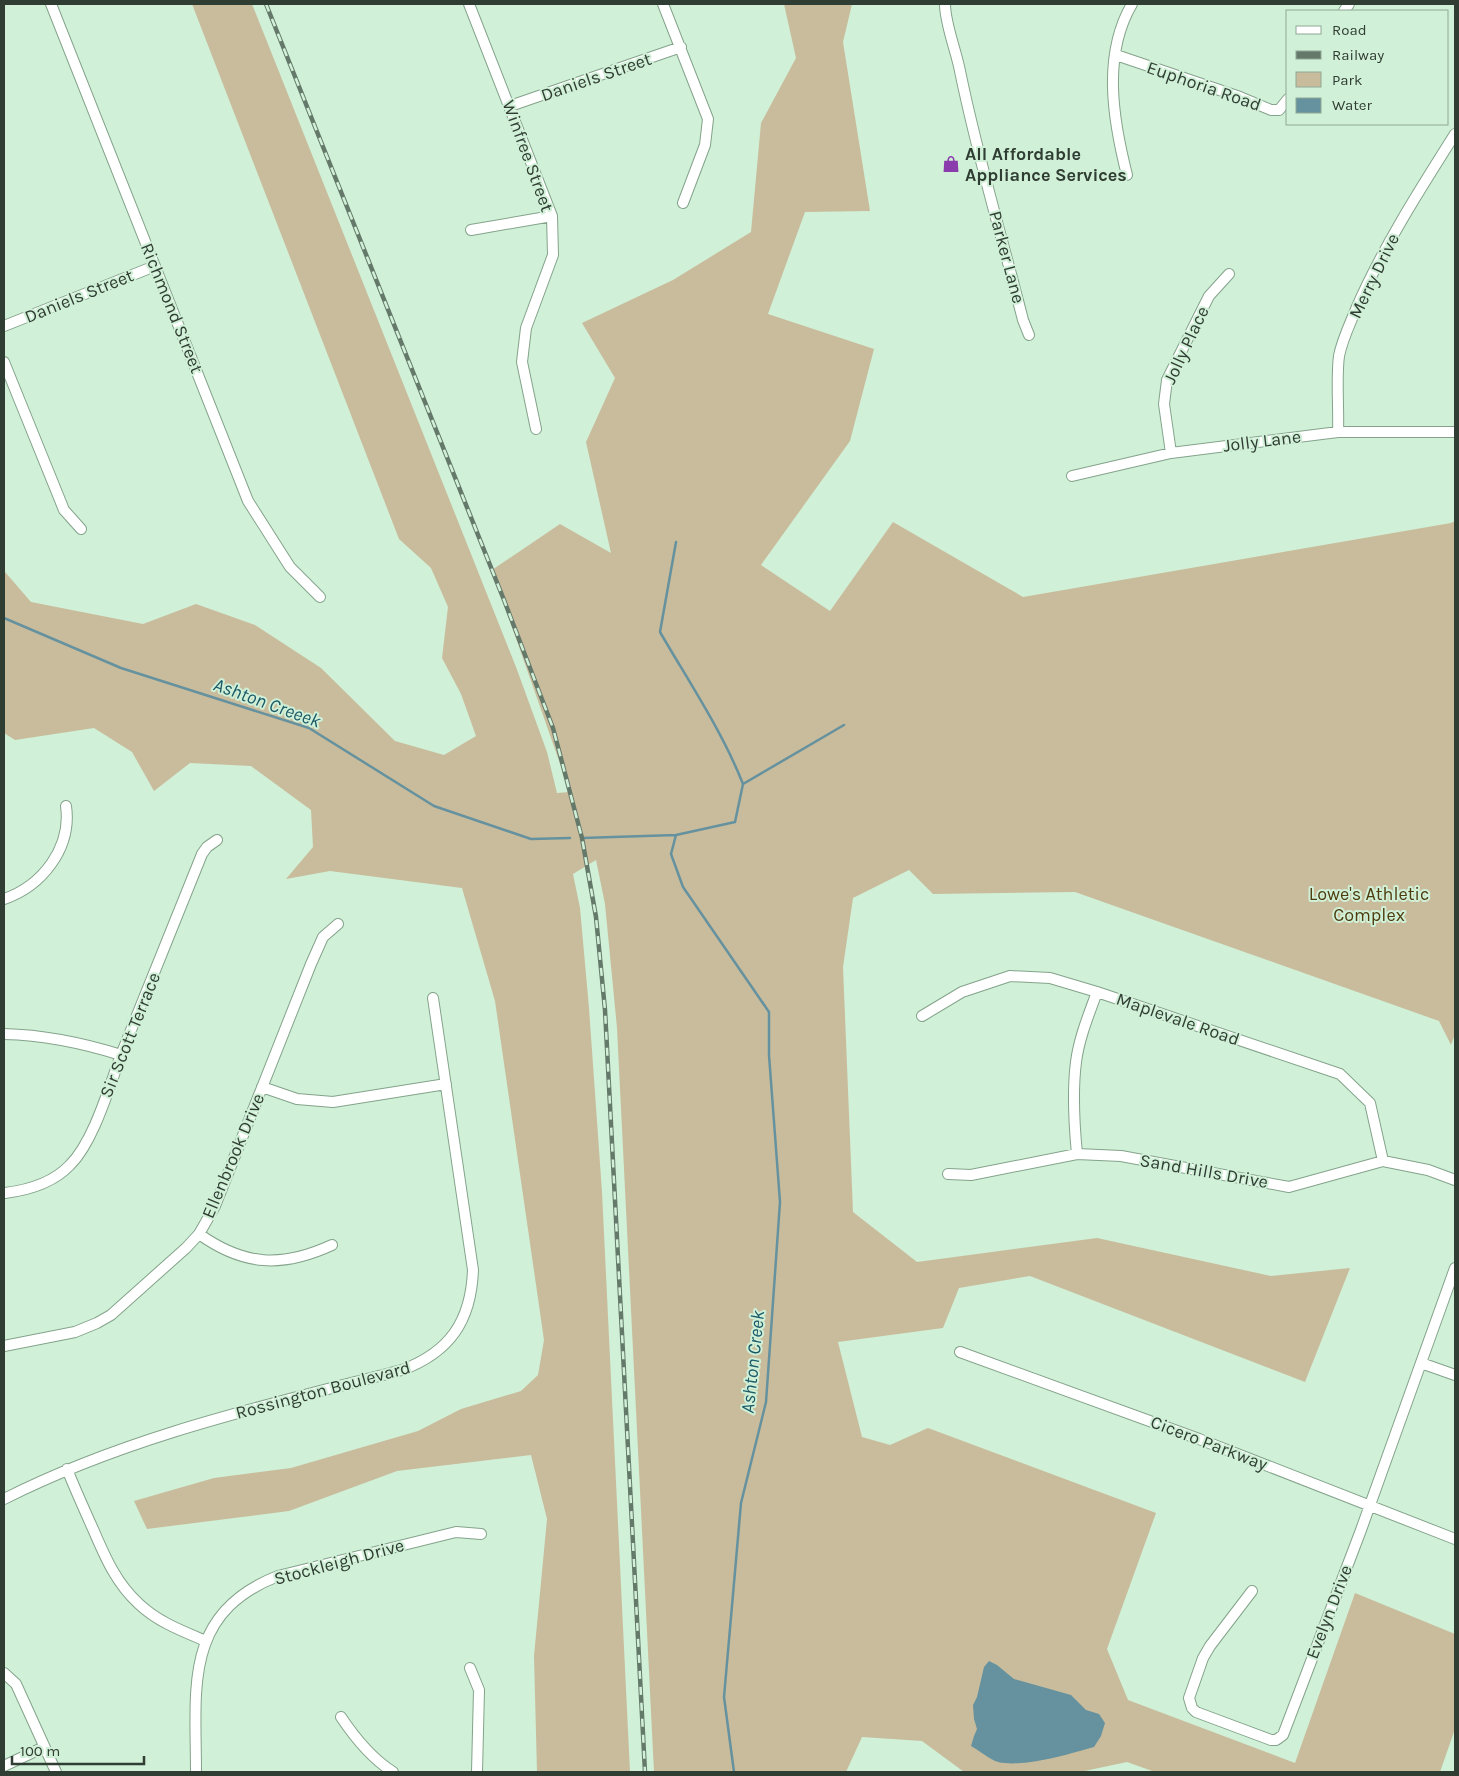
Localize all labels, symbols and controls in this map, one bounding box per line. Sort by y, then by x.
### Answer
legend [1286,10,1449,125]
text: Road [1332,21,1367,39]
text: Railway [1332,46,1384,64]
street label: Daniels Street [538,48,654,106]
street label: Euphoria Road [1144,56,1264,116]
text: Park [1332,71,1362,89]
text: Water [1332,96,1373,114]
street label: Winfree Street [498,97,558,215]
place label: All Affordable Appliance Services [965,143,1127,186]
shop icon: All Affordable Appliance Services [941,154,961,174]
street label: Parker Lane [984,208,1030,306]
street label: Merry Drive [1344,230,1404,322]
street label: Richmond Street [136,240,208,377]
street label: Daniels Street [21,264,137,328]
street label: Jolly Place [1158,303,1214,387]
street label: Jolly Lane [1222,425,1302,457]
water label: Ashton Creeek [210,673,324,733]
park label: Lowe's Athletic Complex [1309,883,1429,926]
street label: Sir Scott Terrace [95,969,165,1101]
street label: Maplevale Road [1113,988,1243,1050]
street label: Ellenbrook Drive [197,1090,269,1222]
street label: Sand Hills Drive [1138,1149,1270,1193]
water label: Ashton Creek [737,1309,769,1415]
street label: Rossington Boulevard [233,1356,413,1424]
street label: Cicero Parkway [1147,1411,1271,1476]
street label: Stockleigh Drive [271,1534,407,1590]
street label: Evelyn Drive [1301,1562,1357,1662]
scale bar [12,1734,145,1766]
text: 100 m [20,1742,60,1760]

